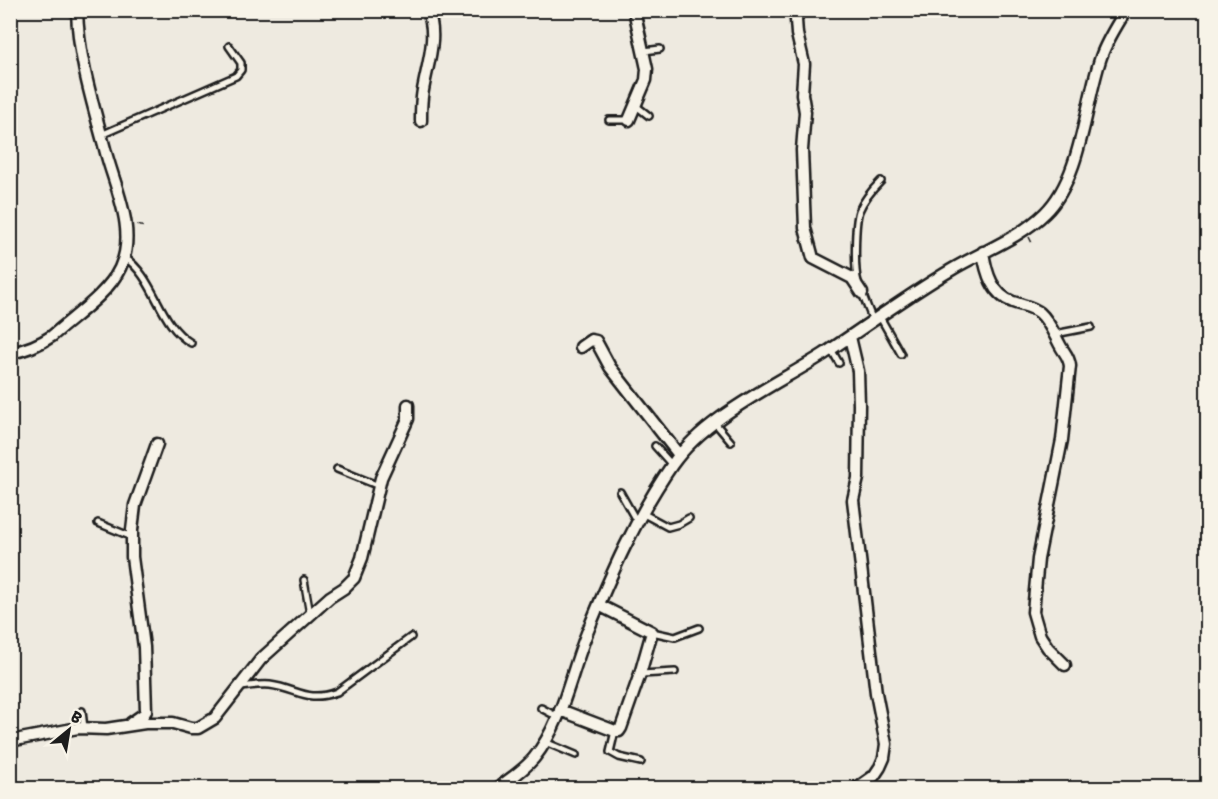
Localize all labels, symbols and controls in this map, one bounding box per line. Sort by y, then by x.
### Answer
north arrow [39,700,99,760]
text: B [67,706,86,729]

